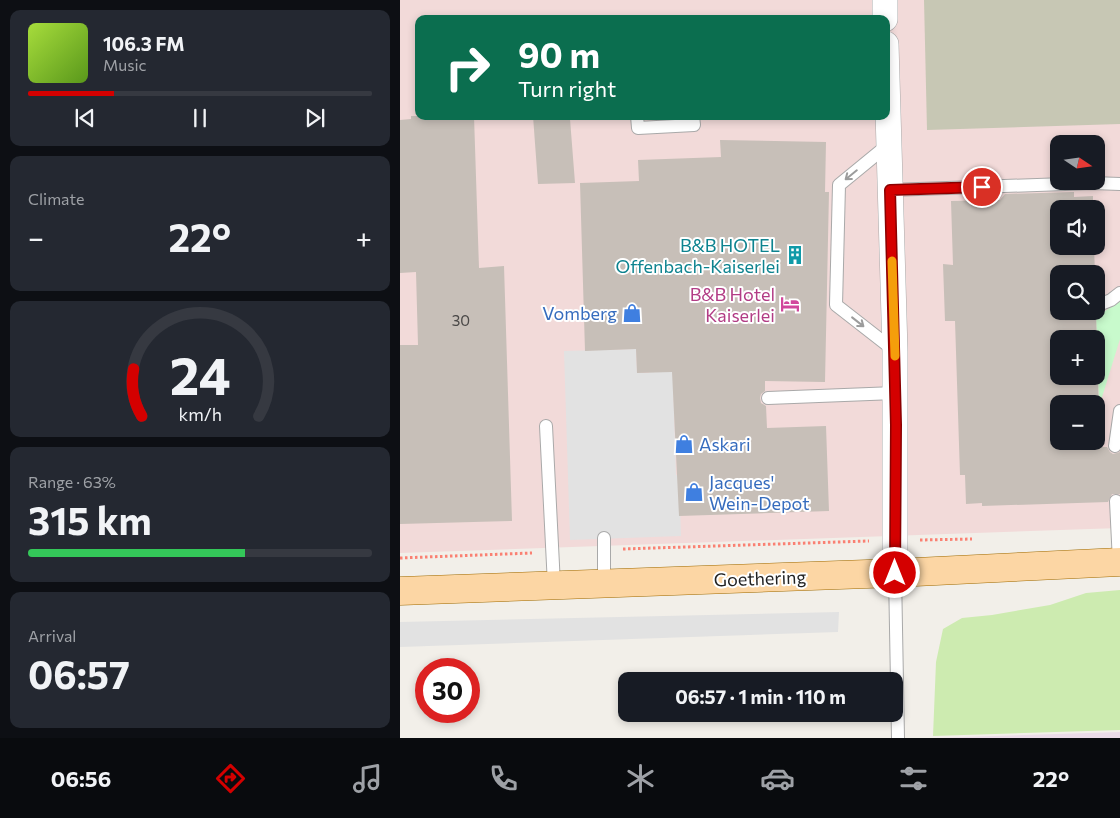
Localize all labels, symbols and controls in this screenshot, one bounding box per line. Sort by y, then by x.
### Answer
text: 106.3 FM [103,32,185,55]
text: 90 m [518,32,600,75]
icon: right [435,35,500,100]
text: Music [103,55,147,74]
text: Turn right [518,75,616,102]
icon: previous [71,104,99,132]
icon: pause [186,104,214,132]
icon: next [301,104,329,132]
north arrow [1050,135,1105,190]
map controls [1050,135,1105,450]
pin [961,166,1003,208]
one-way arrow [845,170,858,181]
icon: arrive [968,173,996,201]
text: Climate [28,189,84,208]
button: sound [1050,200,1105,255]
text: 22° [168,213,231,260]
text: − [28,220,44,254]
text: + [356,220,372,254]
place label: B&B HOTEL Offenbach-Kaiserlei [616,234,780,277]
building icon: B&B HOTEL Offenbach-Kaiserlei [784,244,806,266]
button: search [1050,265,1105,320]
place label: B&B Hotel Kaiserlei [690,283,775,326]
hotel icon: B&B Hotel Kaiserlei [779,293,801,315]
place label: Vomberg [542,302,617,324]
shop icon: Vomberg [621,302,643,324]
house number: 30 [452,311,470,329]
one-way arrow [851,316,864,327]
button: + [1050,330,1105,385]
text: 24 [170,342,230,406]
button: − [1050,395,1105,450]
text: km/h [178,403,222,425]
shop icon: Askari [673,433,695,455]
place label: Askari [699,433,751,455]
place label: Jacques' Wein-Depot [709,471,810,514]
text: Range · 63% [28,472,116,491]
shop icon: Jacques' Wein-Depot [683,481,705,503]
text: 315 km [28,496,152,543]
position arrow [868,546,920,598]
street label: Goethering [713,565,807,591]
text: Arrival [28,626,76,645]
text: 06:57 [28,650,130,697]
speed limit sign: 30 [415,658,480,723]
text: 06:57 · 1 min · 110 m [675,685,846,708]
icon: directions [213,761,248,796]
icon: music [350,761,385,796]
icon: phone [486,761,521,796]
icon: climate [623,761,658,796]
icon: car [760,761,795,796]
icon: filters [896,761,931,796]
text: 06:56 [51,765,111,792]
text: 22° [1033,765,1069,792]

